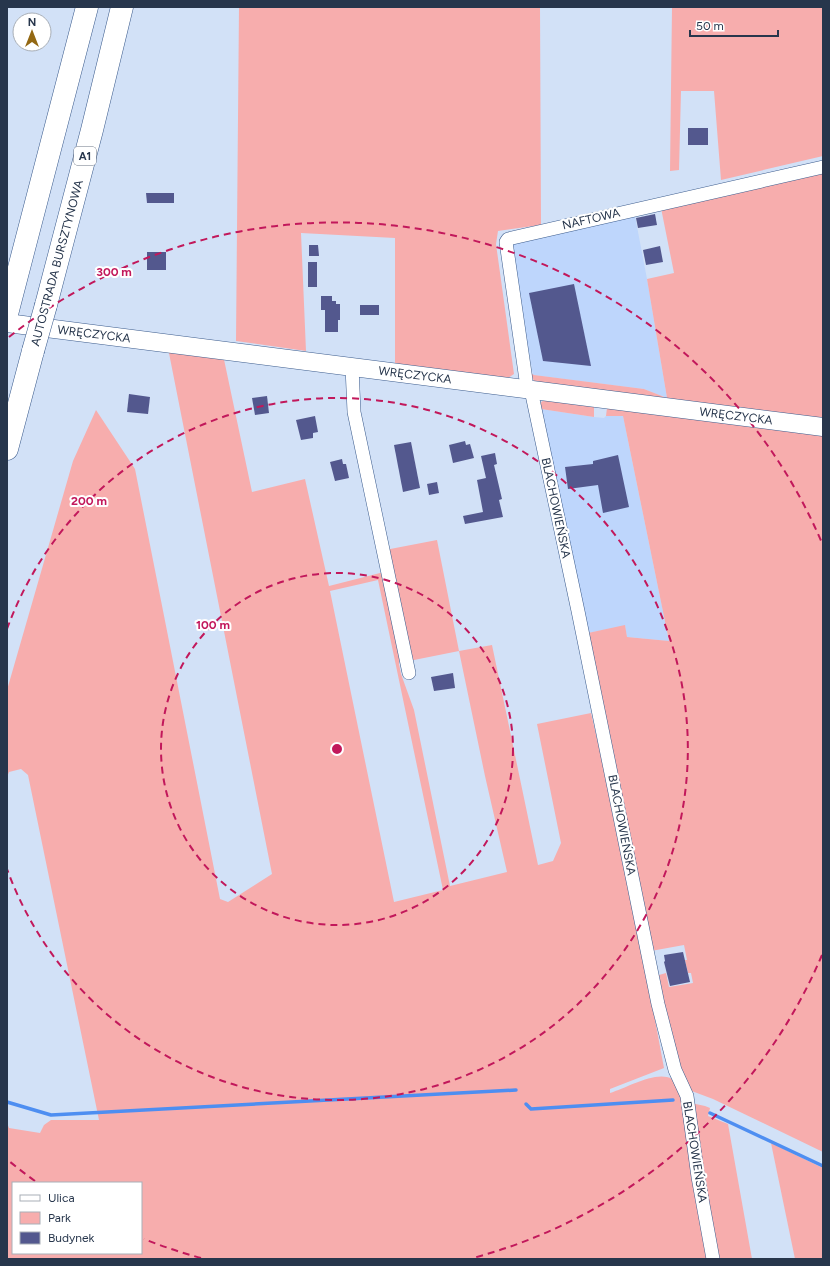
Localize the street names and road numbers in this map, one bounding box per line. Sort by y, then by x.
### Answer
road number: A1 [74,147,96,165]
street label: AUTOSTRADA BURSZTYNOWA [28,178,86,348]
street label: NAFTOWA [561,206,621,232]
street label: WRĘCZYCKA [57,323,131,345]
street label: WRĘCZYCKA [378,364,452,386]
street label: WRĘCZYCKA [699,405,773,427]
street label: BLACHOWIEŃSKA [539,457,573,559]
street label: BLACHOWIEŃSKA [605,773,639,877]
street label: BLACHOWIEŃSKA [680,1100,710,1204]

